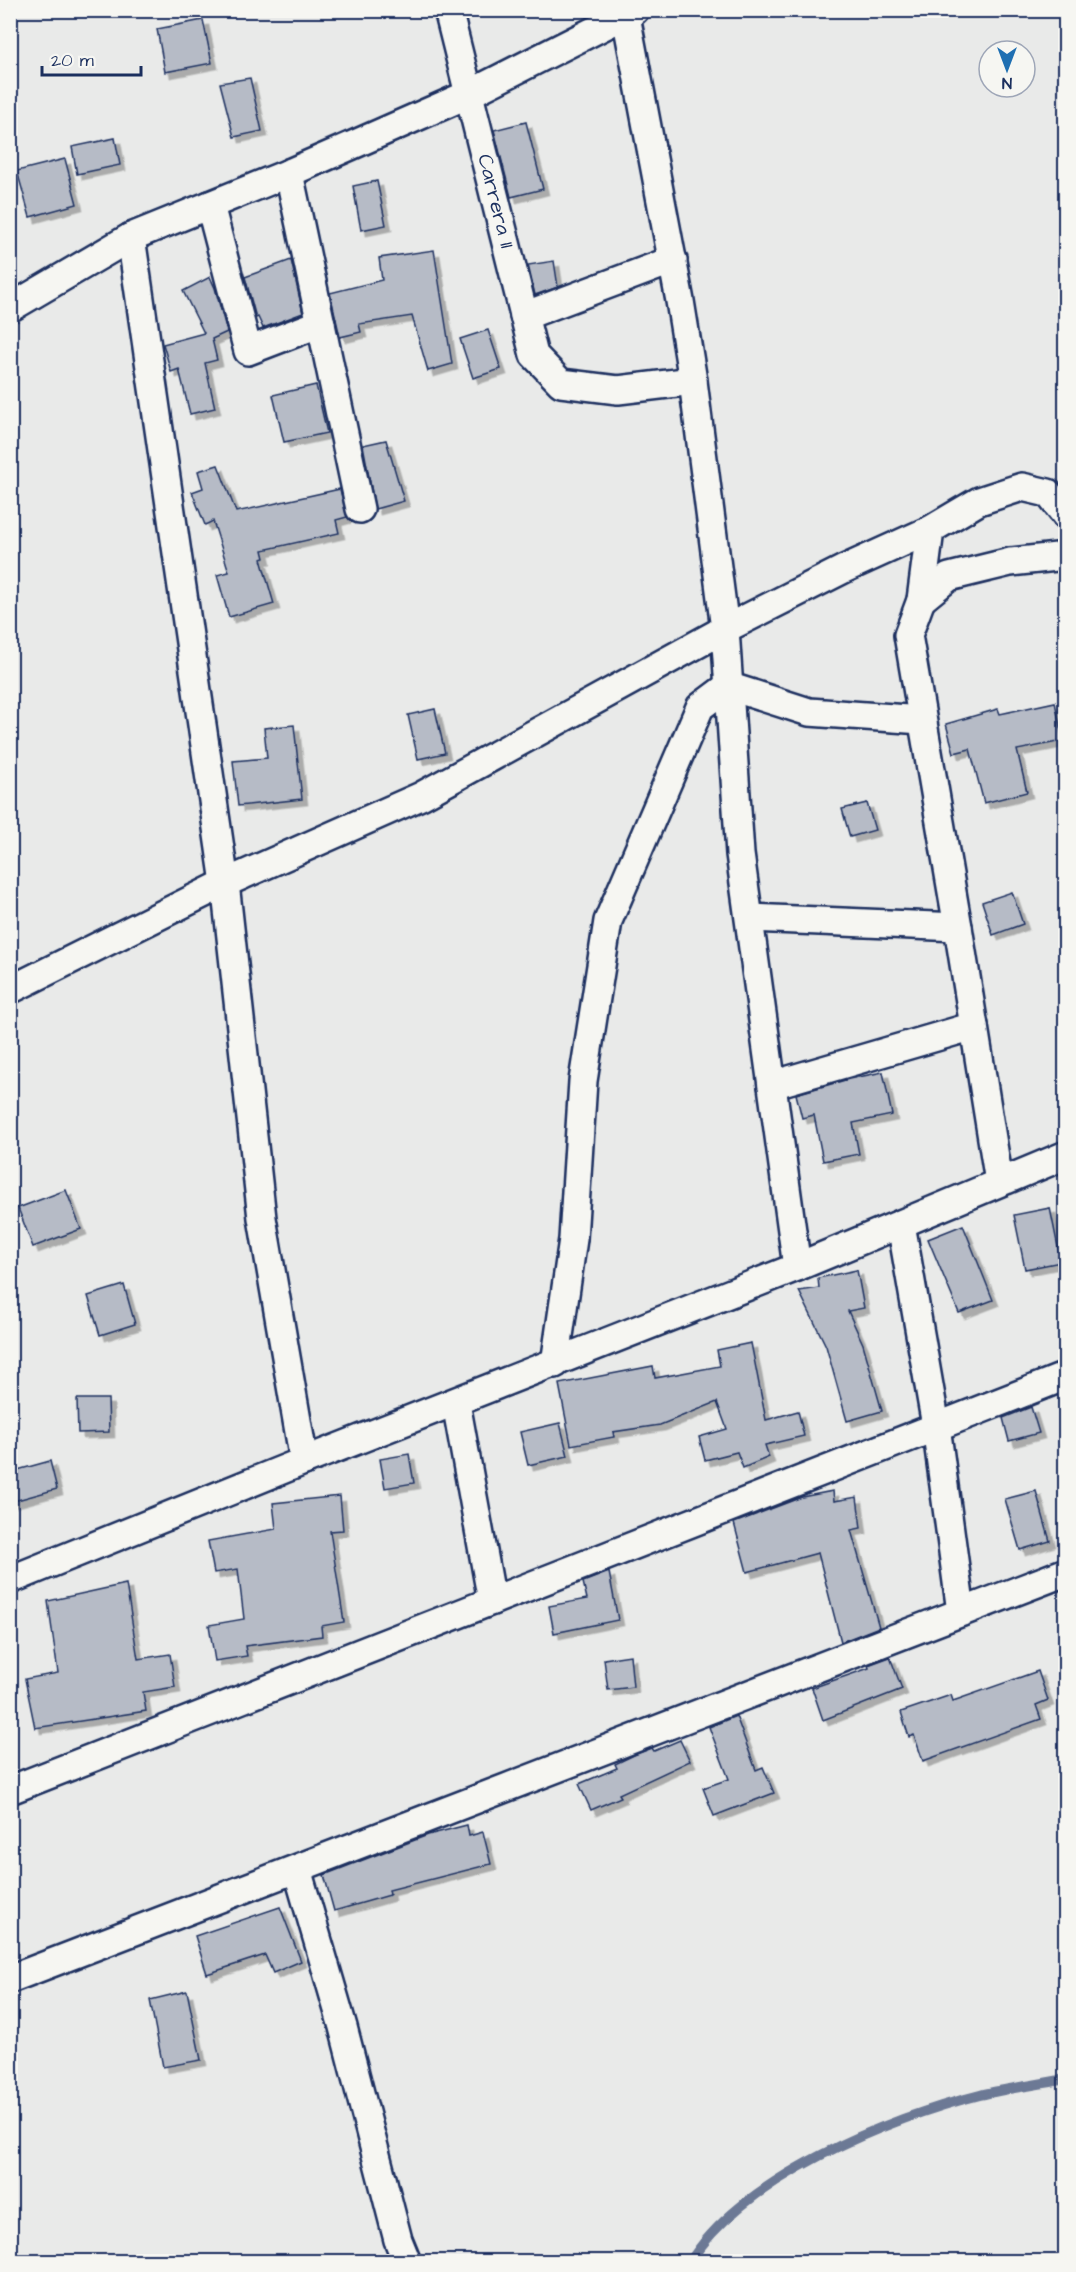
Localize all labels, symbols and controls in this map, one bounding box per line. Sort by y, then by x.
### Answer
scale bar [42,39,141,77]
north arrow [977,39,1037,99]
text: 20 m [51,48,94,73]
text: N [1002,72,1012,94]
street label: Carrera 11 [470,151,522,251]

